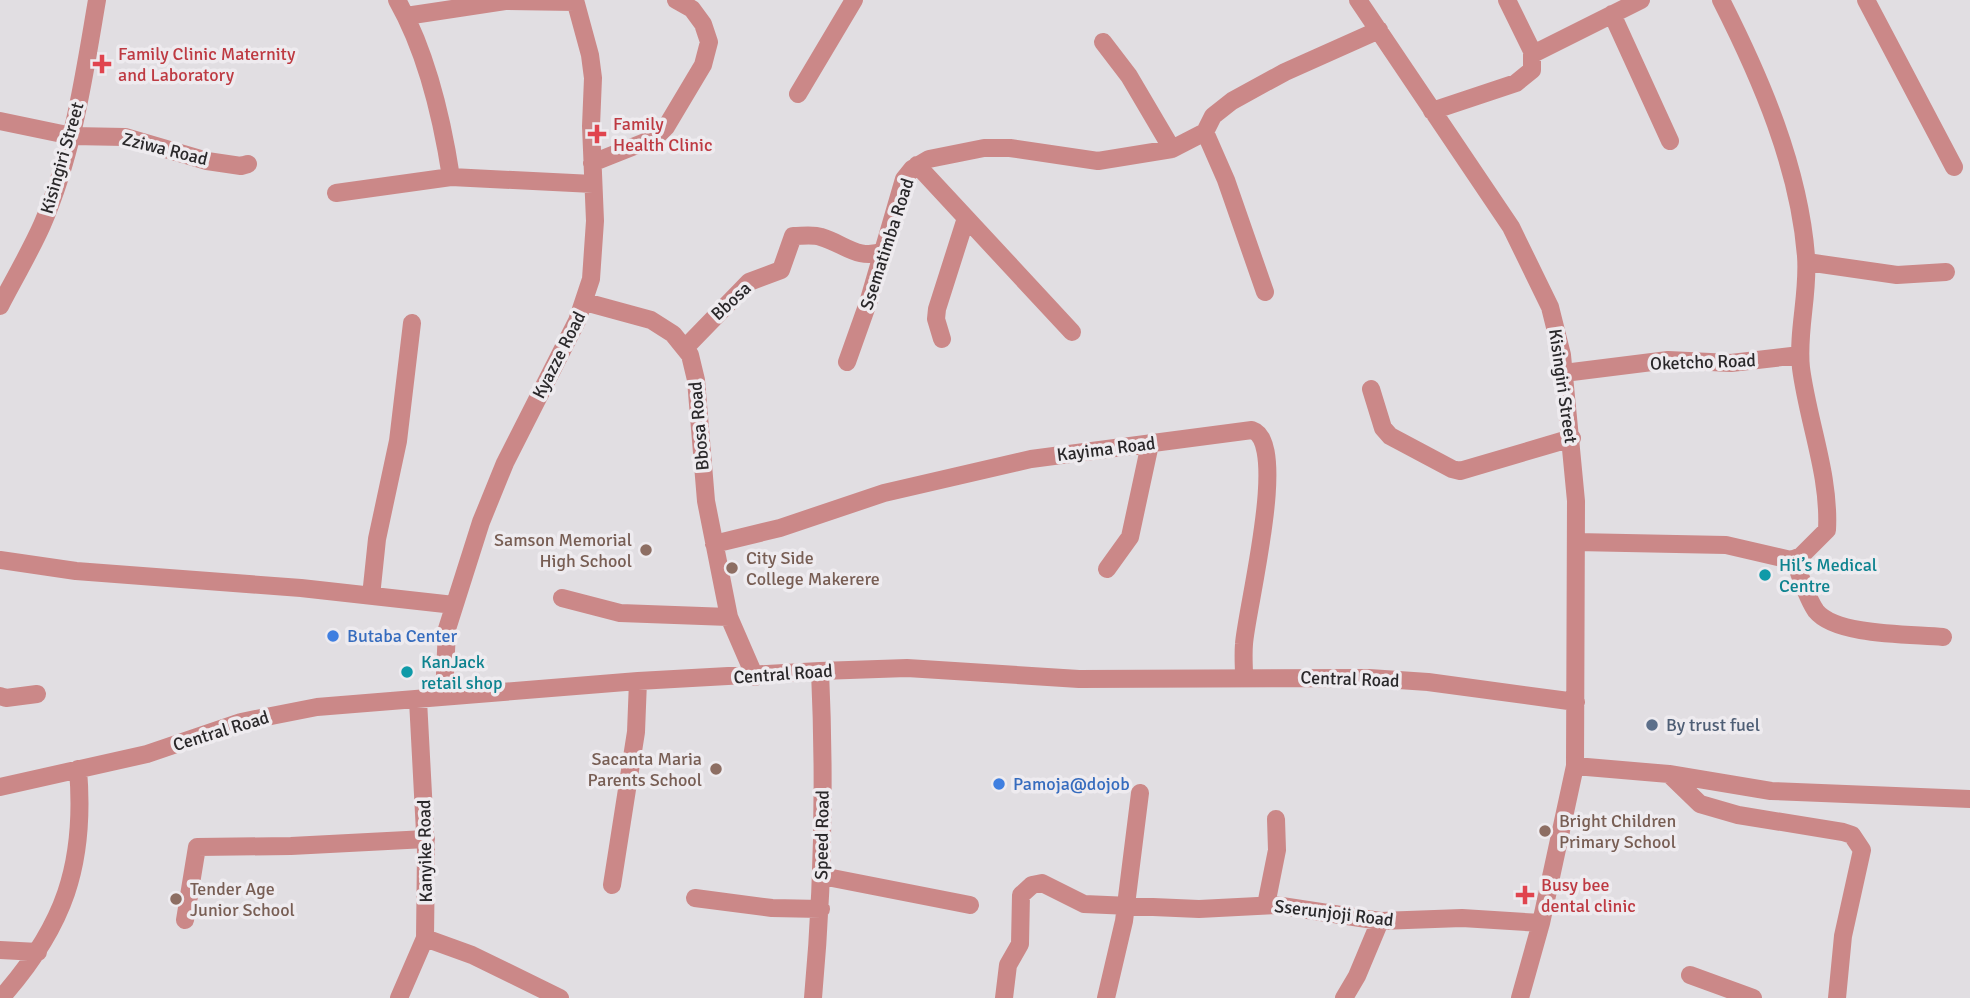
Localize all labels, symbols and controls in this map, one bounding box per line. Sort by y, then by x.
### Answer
place label: Family Clinic Maternity and Laboratory [118,43,296,86]
marker: Family Clinic Maternity and Laboratory [92,54,112,74]
street label: Kisingiri Street [36,100,88,216]
place label: Family Health Clinic [613,113,712,156]
marker: Family Health Clinic [587,124,607,144]
street label: Zziwa Road [120,128,210,170]
street label: Ssematimba Road [855,175,919,313]
street label: Bbosa [706,277,756,325]
street label: Kyazze Road [528,308,590,402]
street label: Kisingiri Street [1544,327,1582,445]
street label: Oketcho Road [1650,349,1756,375]
street label: Bbosa Road [684,381,714,471]
street label: Kayima Road [1056,432,1156,466]
place label: Samson Memorial High School [494,529,632,572]
marker: Samson Memorial High School [638,542,654,558]
place label: City Side College Makerere [746,547,880,590]
place label: Hil’s Medical Centre [1779,554,1877,597]
marker: City Side College Makerere [724,560,740,576]
marker: Hil’s Medical Centre [1757,567,1773,583]
place label: Butaba Center [347,625,457,647]
marker: Butaba Center [325,628,341,644]
place label: KanJack retail shop [421,651,502,694]
street label: Central Road [733,660,833,688]
marker: KanJack retail shop [399,664,415,680]
street label: Central Road [1300,666,1400,692]
street label: Central Road [170,706,272,756]
place label: By trust fuel [1666,714,1760,736]
marker: By trust fuel [1644,717,1660,733]
place label: Sacanta Maria Parents School [588,748,702,791]
marker: Sacanta Maria Parents School [708,761,724,777]
place label: Pamoja@dojob [1013,773,1130,795]
marker: Pamoja@dojob [991,776,1007,792]
street label: Speed Road [810,790,834,880]
street label: Kanyike Road [413,799,437,903]
place label: Bright Children Primary School [1559,810,1676,853]
marker: Bright Children Primary School [1537,823,1553,839]
place label: Busy bee dental clinic [1541,874,1636,917]
place label: Tender Age Junior School [190,878,295,921]
marker: Busy bee dental clinic [1515,885,1535,905]
marker: Tender Age Junior School [168,891,184,907]
street label: Sserunjoji Road [1273,895,1395,931]

